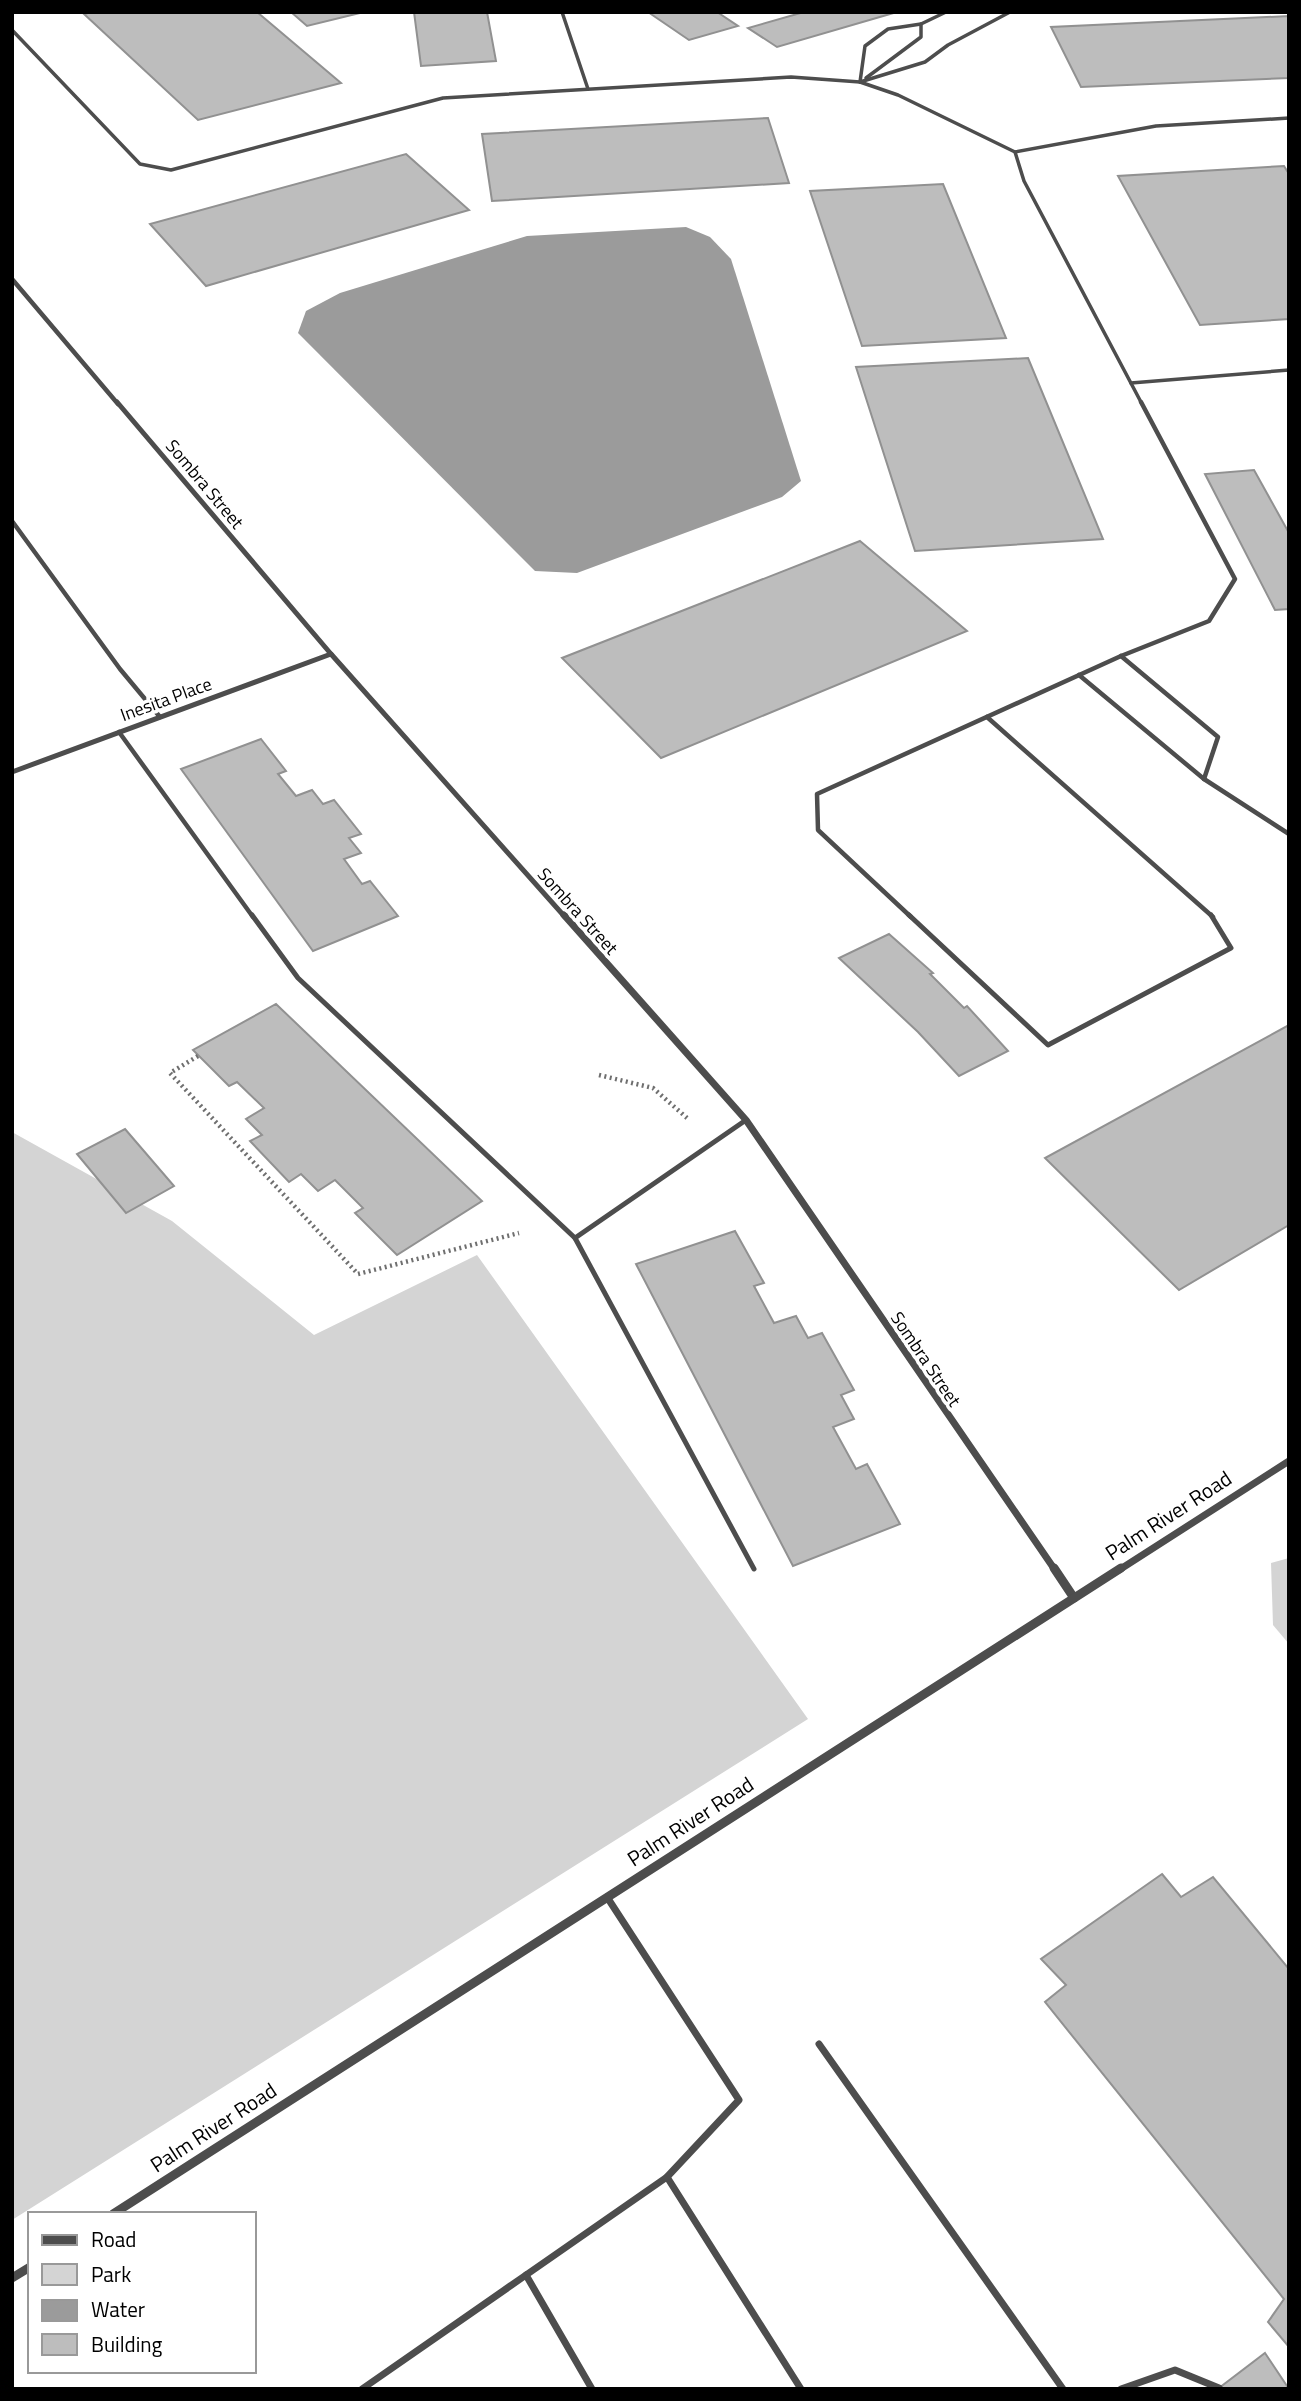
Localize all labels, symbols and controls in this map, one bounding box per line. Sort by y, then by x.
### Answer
street label: Sombra Street [160,433,251,535]
street label: Inesita Place [117,670,215,728]
street label: Sombra Street [531,861,625,961]
street label: Sombra Street [884,1306,968,1412]
street label: Palm River Road [1098,1462,1238,1568]
street label: Palm River Road [620,1768,760,1874]
street label: Palm River Road [143,2074,283,2180]
legend [28,2212,256,2373]
text: Road [91,2223,136,2255]
text: Park [91,2258,131,2290]
text: Water [91,2293,145,2325]
text: Building [91,2328,163,2360]

